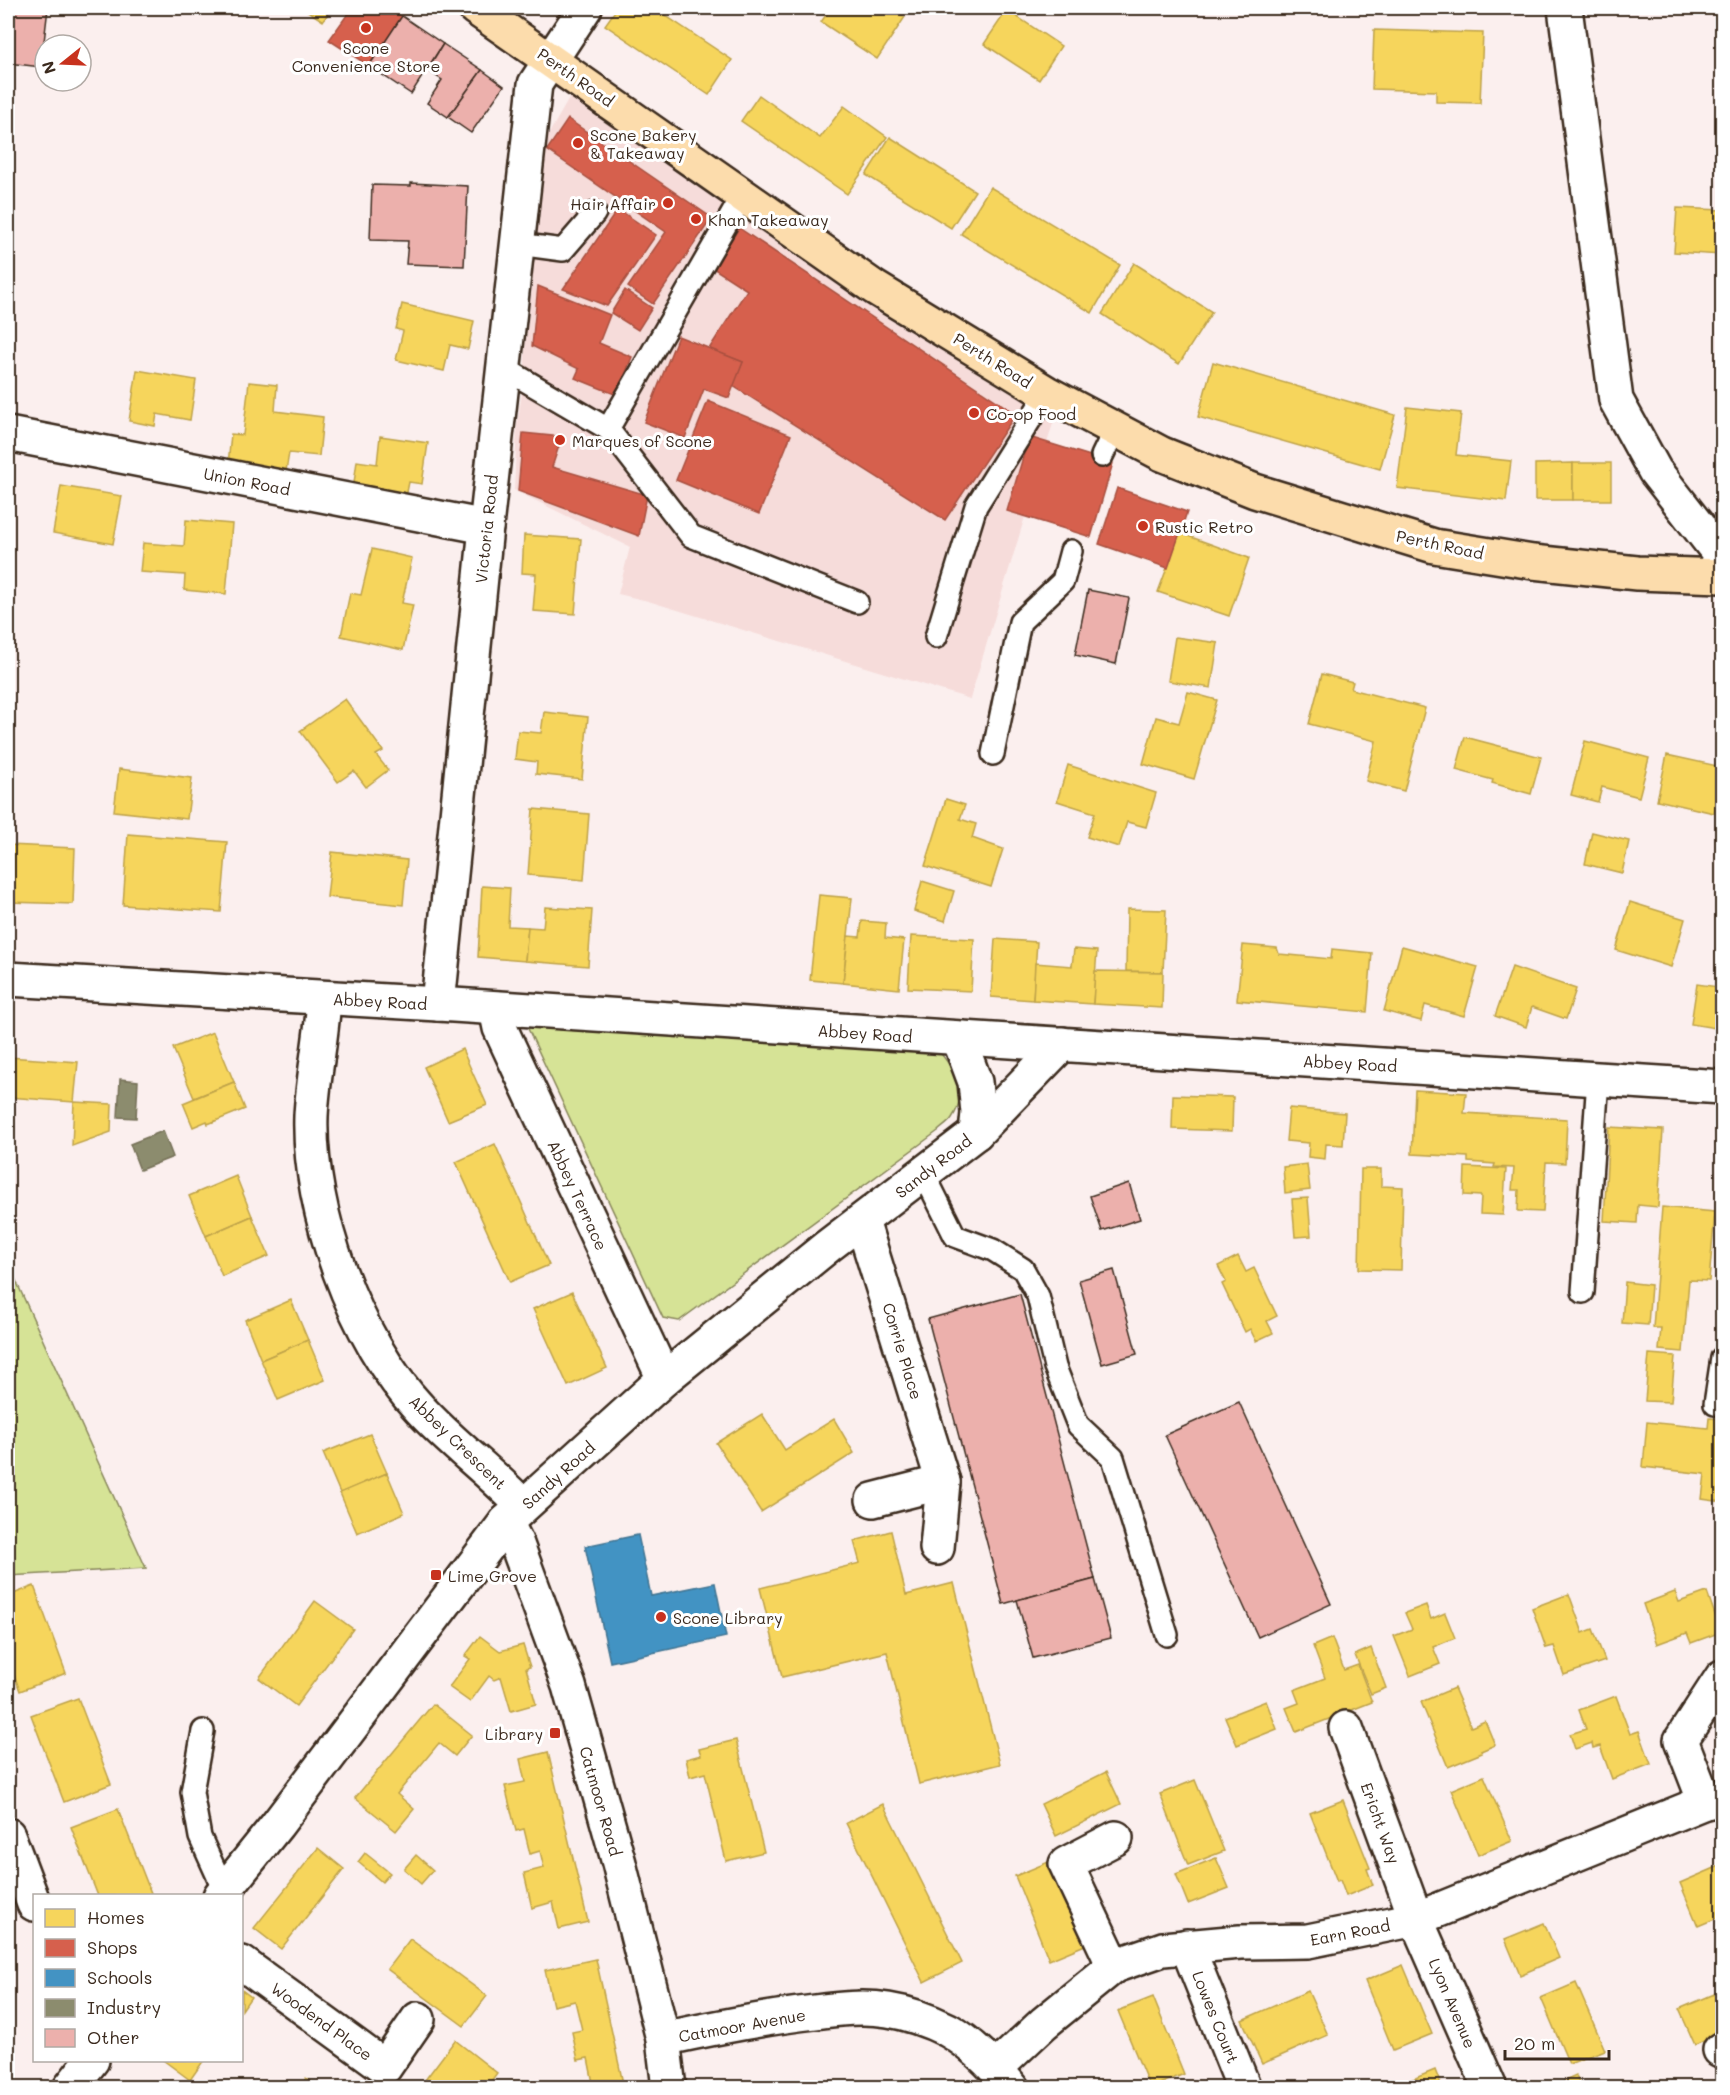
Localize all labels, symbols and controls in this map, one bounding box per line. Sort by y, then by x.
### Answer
marker: Scone Convenience Store [359,21,373,35]
north arrow [33,33,93,93]
place label: Scone Convenience Store [292,37,440,76]
street label: Perth Road [534,43,618,111]
text: N [36,59,60,77]
place label: Scone Bakery & Takeaway [590,124,696,163]
marker: Scone Bakery & Takeaway [571,136,585,150]
place label: Hair Affair [570,193,656,214]
marker: Hair Affair [661,196,675,210]
place label: Khan Takeaway [708,209,829,230]
marker: Khan Takeaway [689,212,703,226]
street label: Perth Road [950,328,1036,392]
place label: Co-op Food [986,403,1076,424]
marker: Co-op Food [967,406,981,420]
place label: Marques of Scone [572,430,712,451]
marker: Marques of Scone [553,433,567,447]
street label: Union Road [202,462,292,500]
street label: Victoria Road [470,474,502,584]
place label: Rustic Retro [1155,516,1253,537]
marker: Rustic Retro [1136,519,1150,533]
street label: Perth Road [1394,525,1486,563]
street label: Abbey Road [332,988,428,1014]
street label: Abbey Road [817,1019,913,1047]
street label: Abbey Road [1302,1050,1398,1076]
street label: Sandy Road [891,1130,975,1202]
street label: Abbey Terrace [543,1137,613,1253]
street label: Corrie Place [878,1300,928,1402]
street label: Abbey Crescent [405,1390,511,1494]
street label: Sandy Road [517,1437,599,1513]
place label: Lime Grove [448,1565,537,1586]
marker: Lime Grove [429,1568,443,1582]
place label: Scone Library [673,1607,783,1628]
marker: Scone Library [654,1610,668,1624]
place label: Library [485,1723,543,1744]
marker: Library [548,1726,562,1740]
street label: Catmoor Road [575,1744,627,1858]
street label: Ericht Way [1357,1779,1405,1867]
legend [33,1894,243,2062]
text: Homes [87,1905,145,1929]
street label: Earn Road [1308,1914,1392,1950]
text: Shops [87,1935,138,1959]
street label: Lyon Avenue [1425,1955,1481,2051]
text: Schools [87,1965,152,1989]
street label: Lowes Court [1188,1968,1244,2066]
street label: Woodend Place [267,1977,377,2065]
text: Industry [87,1995,161,2019]
street label: Catmoor Avenue [677,2003,807,2047]
scale bar [1505,2023,1608,2061]
text: Other [87,2025,140,2049]
text: 20 m [1514,2031,1555,2055]

